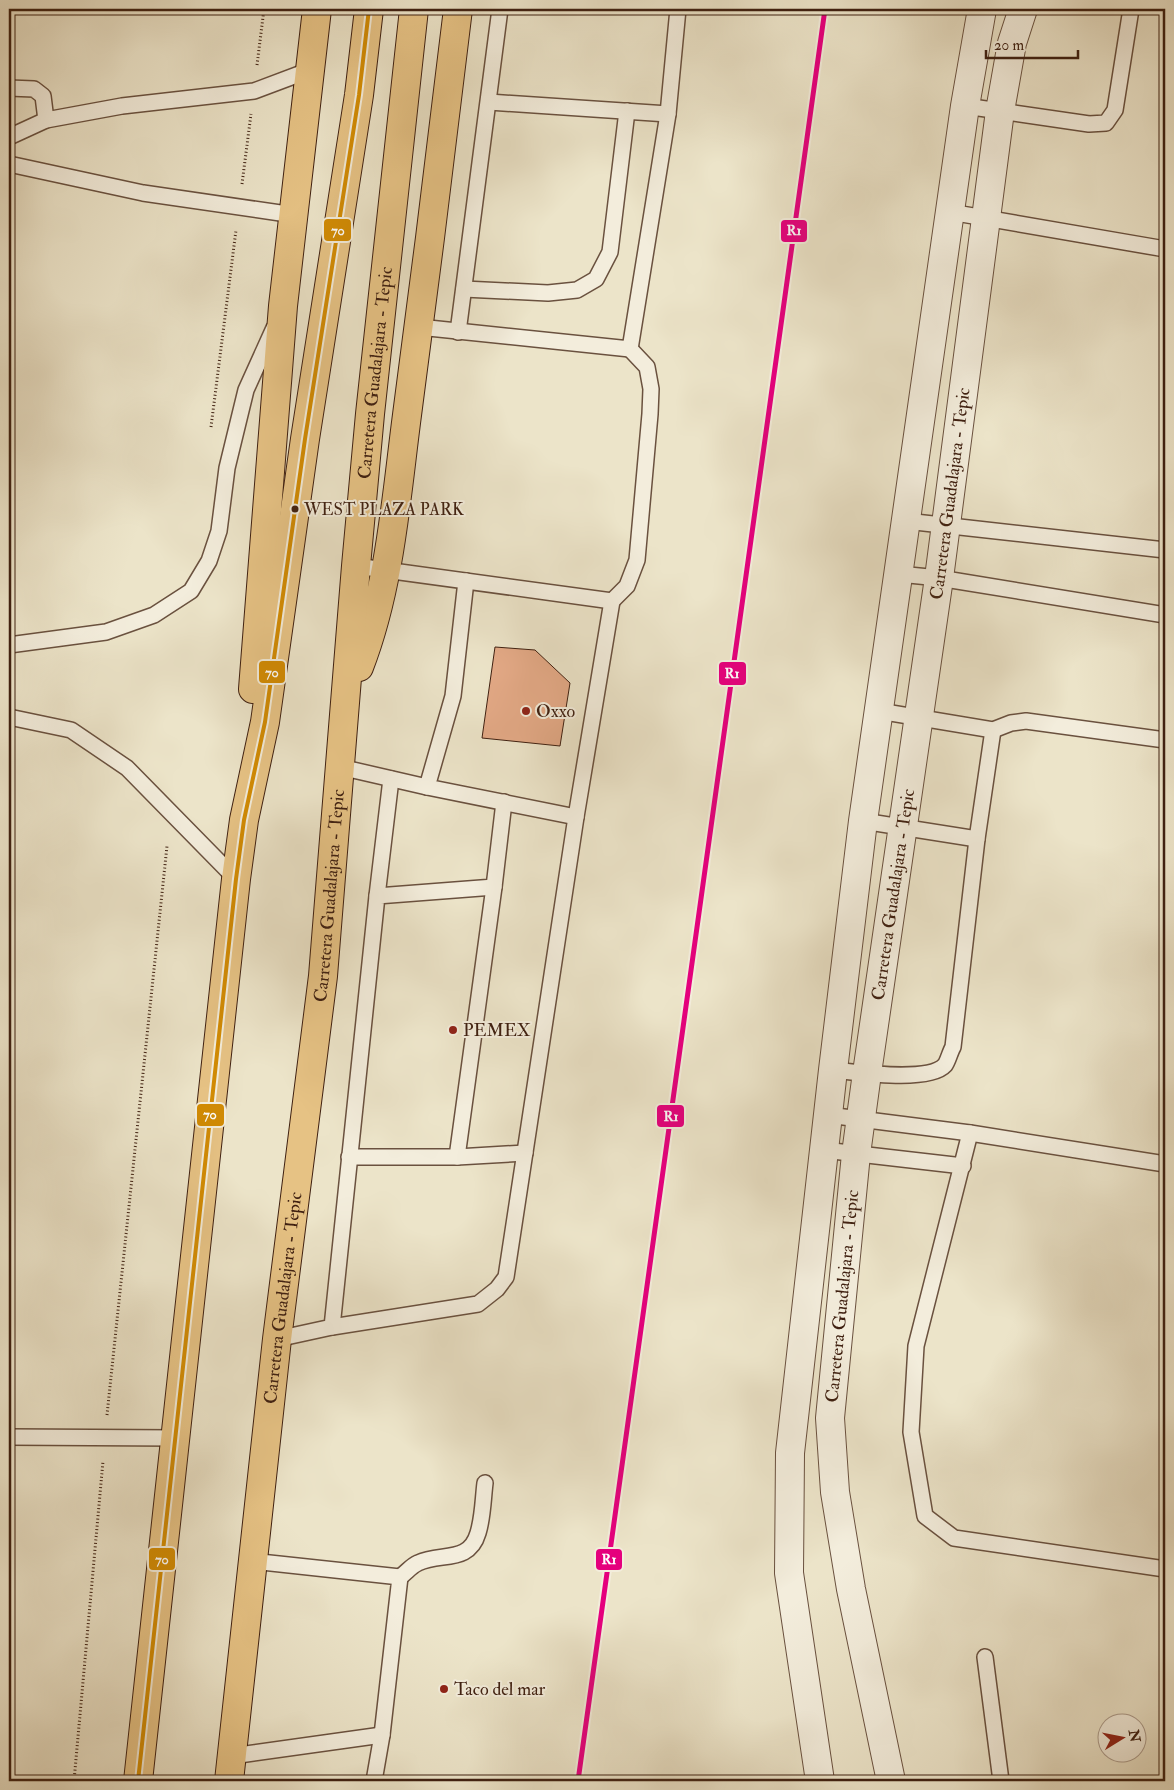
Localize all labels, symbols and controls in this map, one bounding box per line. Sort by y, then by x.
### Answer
scale bar [986,28,1079,60]
text: 20 m [994,36,1024,55]
line badge: 70 [323,218,352,242]
line badge: R1 [780,219,808,243]
text: 70 [331,222,345,239]
text: R1 [786,222,802,239]
street label: Carretera Guadalajara - Tepic [353,265,397,480]
street label: Carretera Guadalajara - Tepic [925,386,975,601]
place label: WEST PLAZA PARK [303,499,465,520]
marker: WEST PLAZA PARK [290,504,300,514]
line badge: 70 [258,660,286,684]
line badge: R1 [718,661,747,686]
text: 70 [265,664,279,681]
text: R1 [724,665,740,682]
place label: Oxxo [536,700,575,723]
marker: Oxxo [520,705,532,717]
street label: Carretera Guadalajara - Tepic [866,787,920,1002]
street label: Carretera Guadalajara - Tepic [308,788,349,1003]
place label: PEMEX [463,1019,531,1042]
marker: PEMEX [447,1024,459,1036]
line badge: 70 [196,1103,225,1127]
line badge: R1 [656,1104,685,1128]
text: 70 [203,1106,217,1123]
text: R1 [663,1108,679,1125]
street label: Carretera Guadalajara - Tepic [820,1189,864,1404]
street label: Carretera Guadalajara - Tepic [259,1191,307,1405]
line badge: 70 [148,1547,176,1571]
line badge: R1 [595,1548,623,1571]
text: 70 [155,1551,169,1568]
text: R1 [601,1551,617,1568]
place label: Taco del mar [454,1678,546,1701]
marker: Taco del mar [438,1683,450,1695]
north arrow [1096,1712,1146,1762]
text: N [1125,1727,1144,1744]

